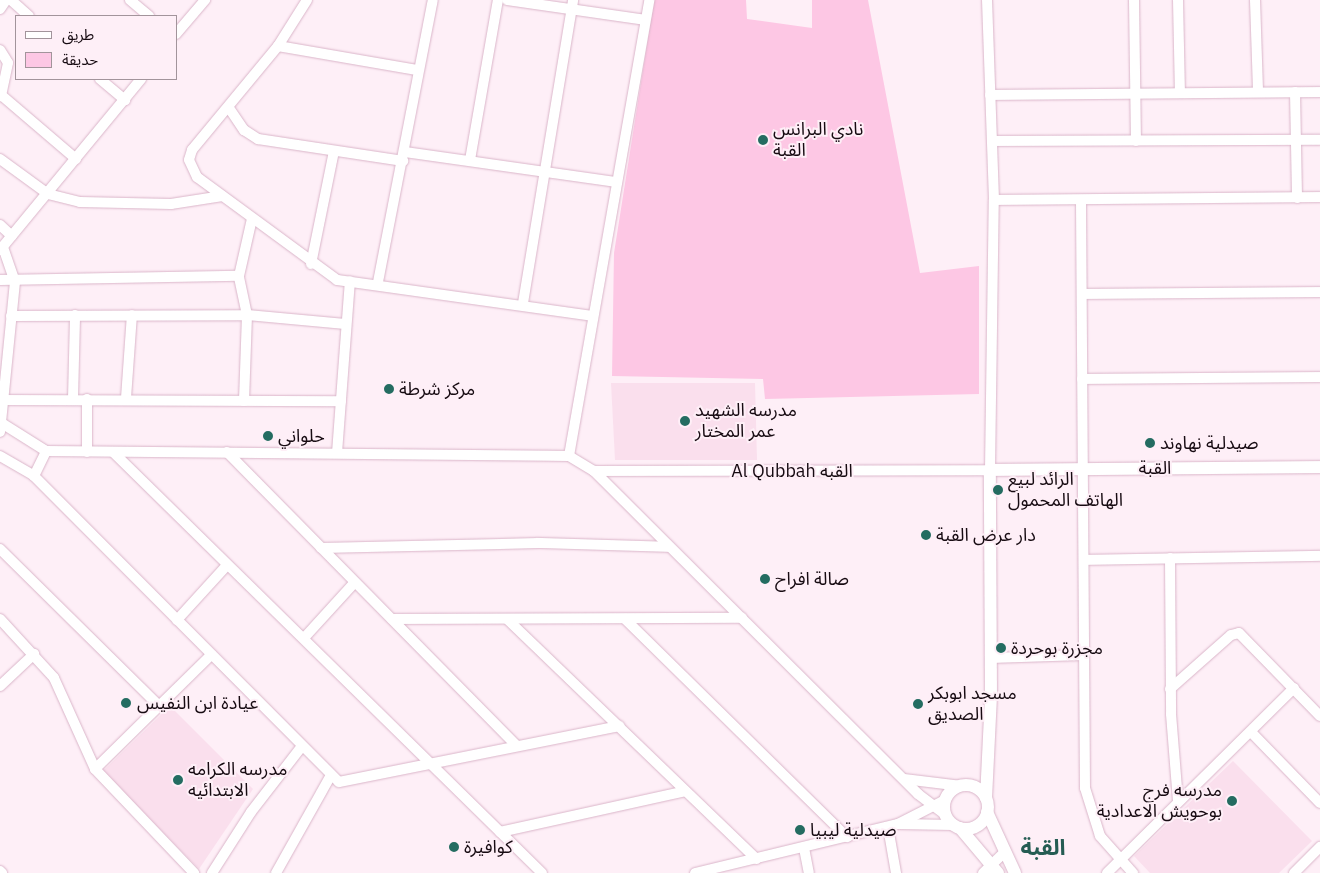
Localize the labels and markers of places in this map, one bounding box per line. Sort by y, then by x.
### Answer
place label: نادي البرانس القبة [773,119,863,162]
marker: نادي البرانس القبة [757,134,769,146]
place label: مركز شرطة [399,378,475,400]
marker: مركز شرطة [383,383,395,395]
place label: مدرسه الشهيد عمر المختار [695,400,797,442]
marker: مدرسه الشهيد عمر المختار [679,415,691,427]
place label: حلواني [278,425,325,447]
marker: حلواني [262,430,274,442]
place label: صيدلية نهاوند [1160,432,1259,454]
marker: صيدلية نهاوند [1144,437,1156,449]
place label: الرائد لبيع الهاتف المحمول [1008,469,1123,512]
marker: الرائد لبيع الهاتف المحمول [992,484,1004,496]
place label: دار عرض القبة [936,524,1036,546]
marker: دار عرض القبة [920,529,932,541]
place label: صالة افراح [775,568,849,590]
marker: صالة افراح [759,573,771,585]
place label: مجزرة بوحردة [1011,637,1103,659]
marker: مجزرة بوحردة [995,642,1007,654]
place label: مسجد ابوبكر الصديق [928,683,1017,726]
place label: عيادة ابن النفيس [137,692,258,714]
marker: عيادة ابن النفيس [119,696,133,710]
marker: مسجد ابوبكر الصديق [912,698,924,710]
place label: مدرسه الكرامه الابتدائيه [188,759,287,802]
marker: مدرسه الكرامه الابتدائيه [172,774,184,786]
place label: مدرسه فرج بوحويش الاعدادية [1097,780,1222,822]
marker: مدرسه فرج بوحويش الاعدادية [1226,795,1238,807]
place label: صيدلية ليبيا [810,819,896,841]
marker: صيدلية ليبيا [794,824,806,836]
place label: كوافيرة [464,836,513,858]
marker: كوافيرة [448,841,460,853]

